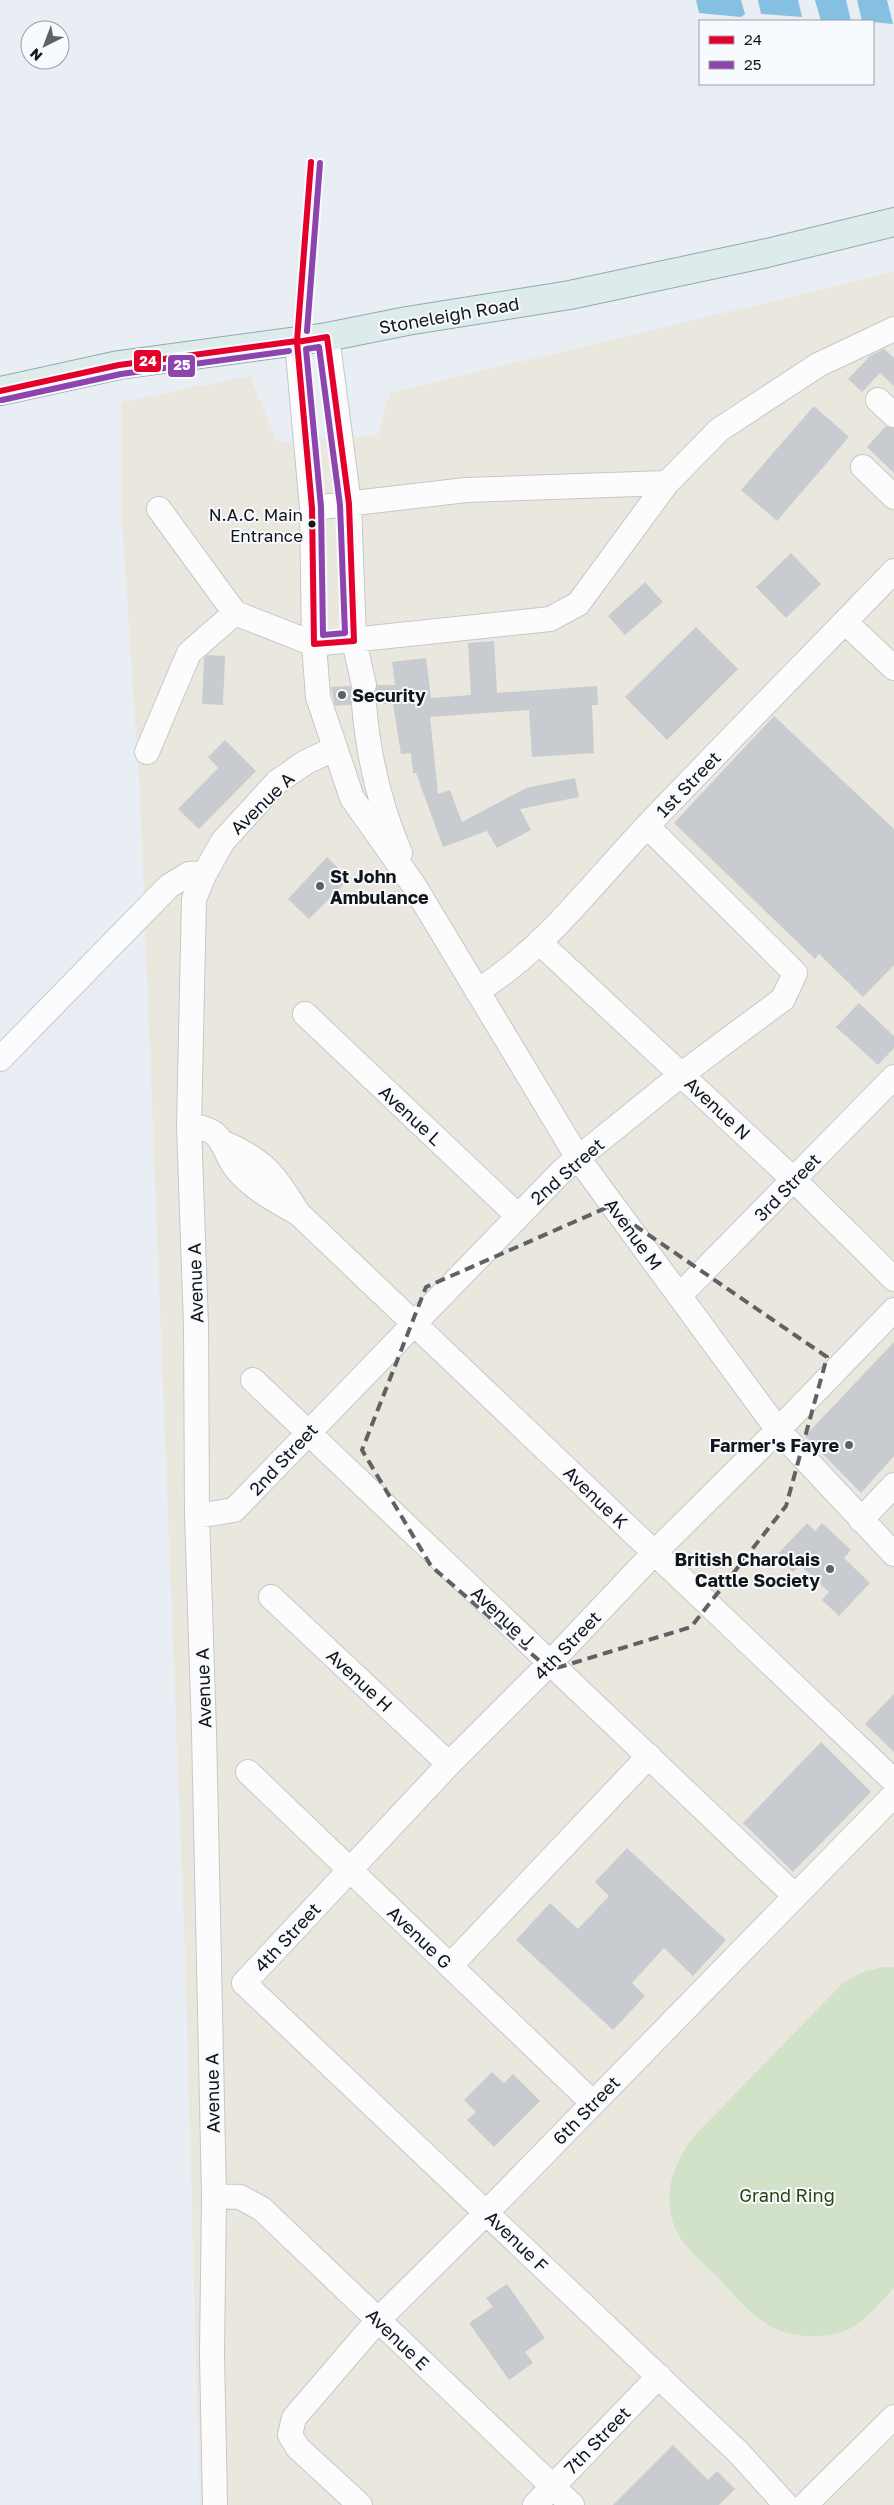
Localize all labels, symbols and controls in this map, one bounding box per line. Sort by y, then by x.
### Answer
north arrow [20,20,70,70]
legend [699,20,874,85]
text: 24 [744,30,762,48]
text: N [26,45,46,65]
text: 25 [744,55,761,73]
street label: Stoneleigh Road [377,292,521,338]
line badge: 24 [133,349,162,373]
text: 24 [139,352,157,369]
line badge: 25 [167,354,196,378]
text: 25 [173,356,191,373]
place label: N.A.C. Main Entrance [209,504,303,546]
marker: N.A.C. Main Entrance [307,519,317,529]
place label: Security [352,684,426,706]
marker: Security [336,689,348,701]
street label: 1st Street [651,746,725,822]
street label: Avenue A [226,767,298,839]
place label: St John Ambulance [330,865,429,908]
marker: St John Ambulance [314,880,326,892]
street label: Avenue N [681,1072,755,1144]
street label: Avenue L [375,1080,447,1150]
street label: 2nd Street [526,1133,608,1209]
street label: 3rd Street [749,1148,825,1226]
street label: Avenue M [601,1194,667,1274]
street label: Avenue A [183,1243,207,1323]
street label: 2nd Street [244,1418,322,1500]
place label: Farmer's Fayre [710,1434,839,1456]
marker: Farmer's Fayre [843,1439,855,1451]
street label: Avenue K [559,1461,633,1533]
place label: British Charolais Cattle Society [675,1548,820,1591]
marker: British Charolais Cattle Society [824,1563,836,1575]
street label: Avenue J [467,1581,539,1651]
street label: 4th Street [529,1606,605,1684]
street label: Avenue H [323,1644,397,1716]
street label: Avenue A [191,1648,215,1728]
street label: 4th Street [249,1898,325,1976]
street label: Avenue G [383,1901,457,1973]
street label: Avenue A [200,2053,224,2133]
street label: 6th Street [548,2071,624,2149]
park label: Grand Ring [739,2184,835,2206]
street label: Avenue F [481,2206,553,2276]
street label: Avenue E [362,2304,434,2374]
street label: 7th Street [559,2402,635,2478]

